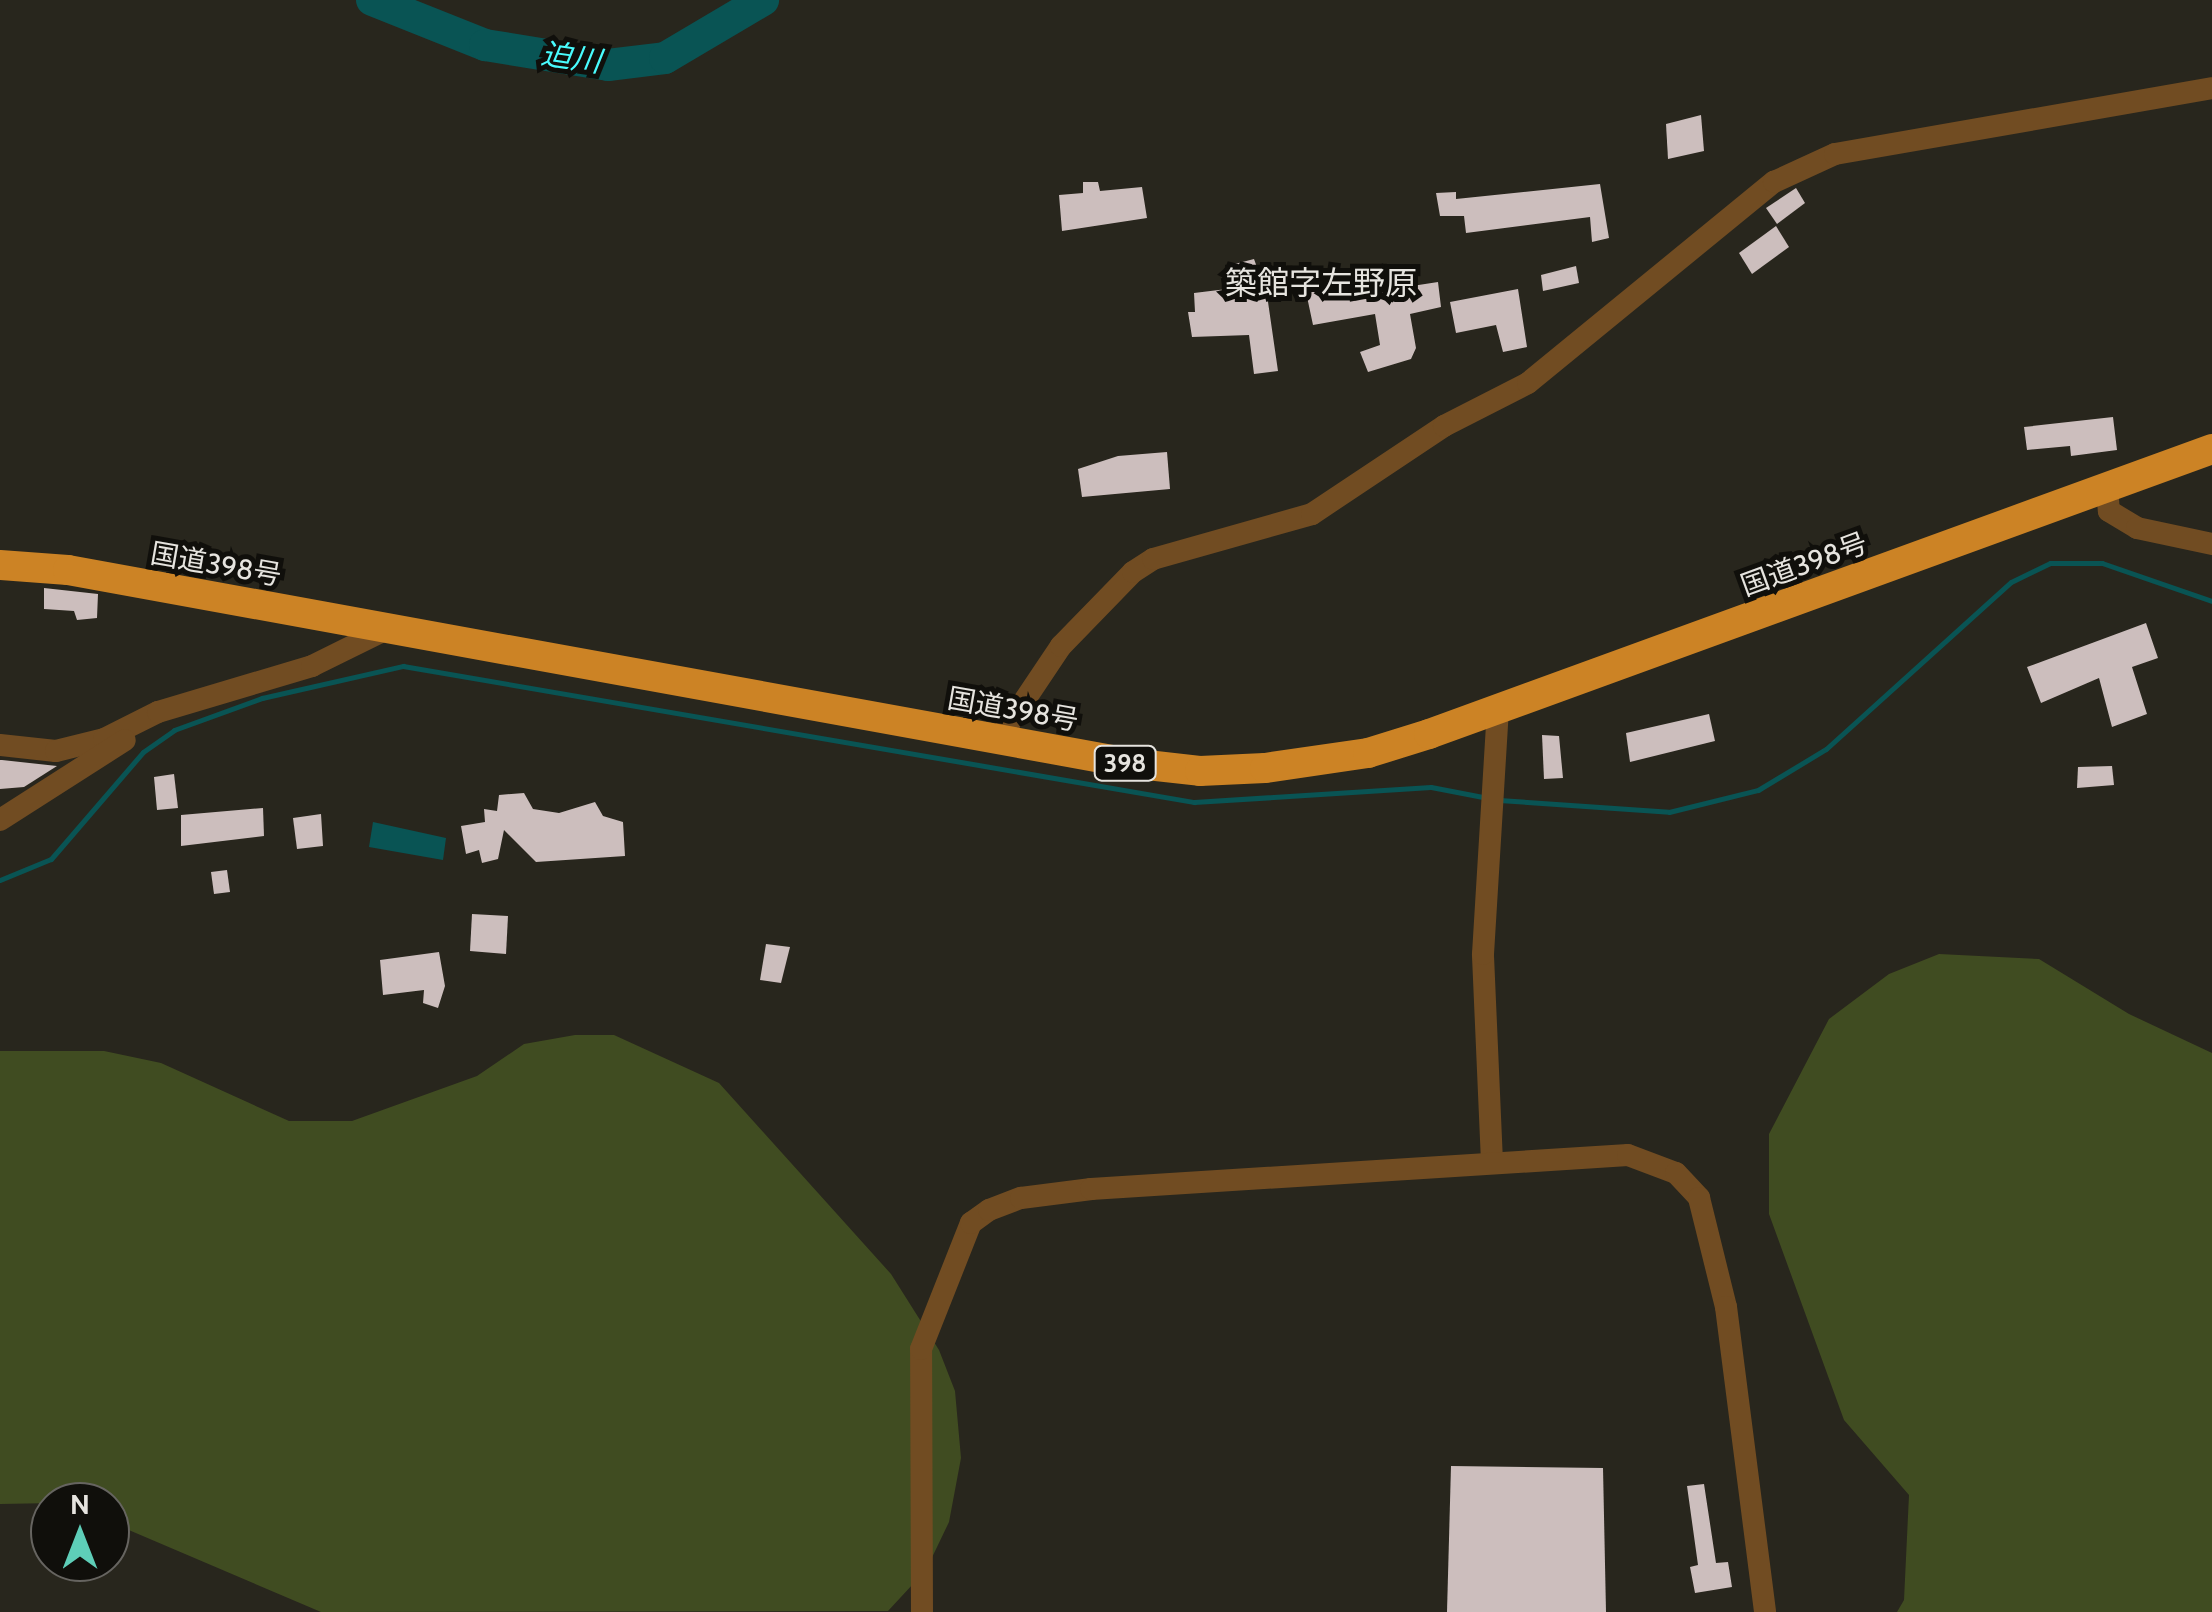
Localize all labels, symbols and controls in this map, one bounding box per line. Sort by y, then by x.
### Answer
water label: 迫川 [539,36,603,80]
district label: 築館字左野原 [1225,264,1417,302]
street label: 国道398号 [1736,526,1872,602]
street label: 国道398号 [148,536,284,592]
street label: 国道398号 [945,681,1081,737]
road number: 398 [1092,743,1158,783]
north arrow [30,1482,130,1582]
text: N [70,1487,90,1521]

